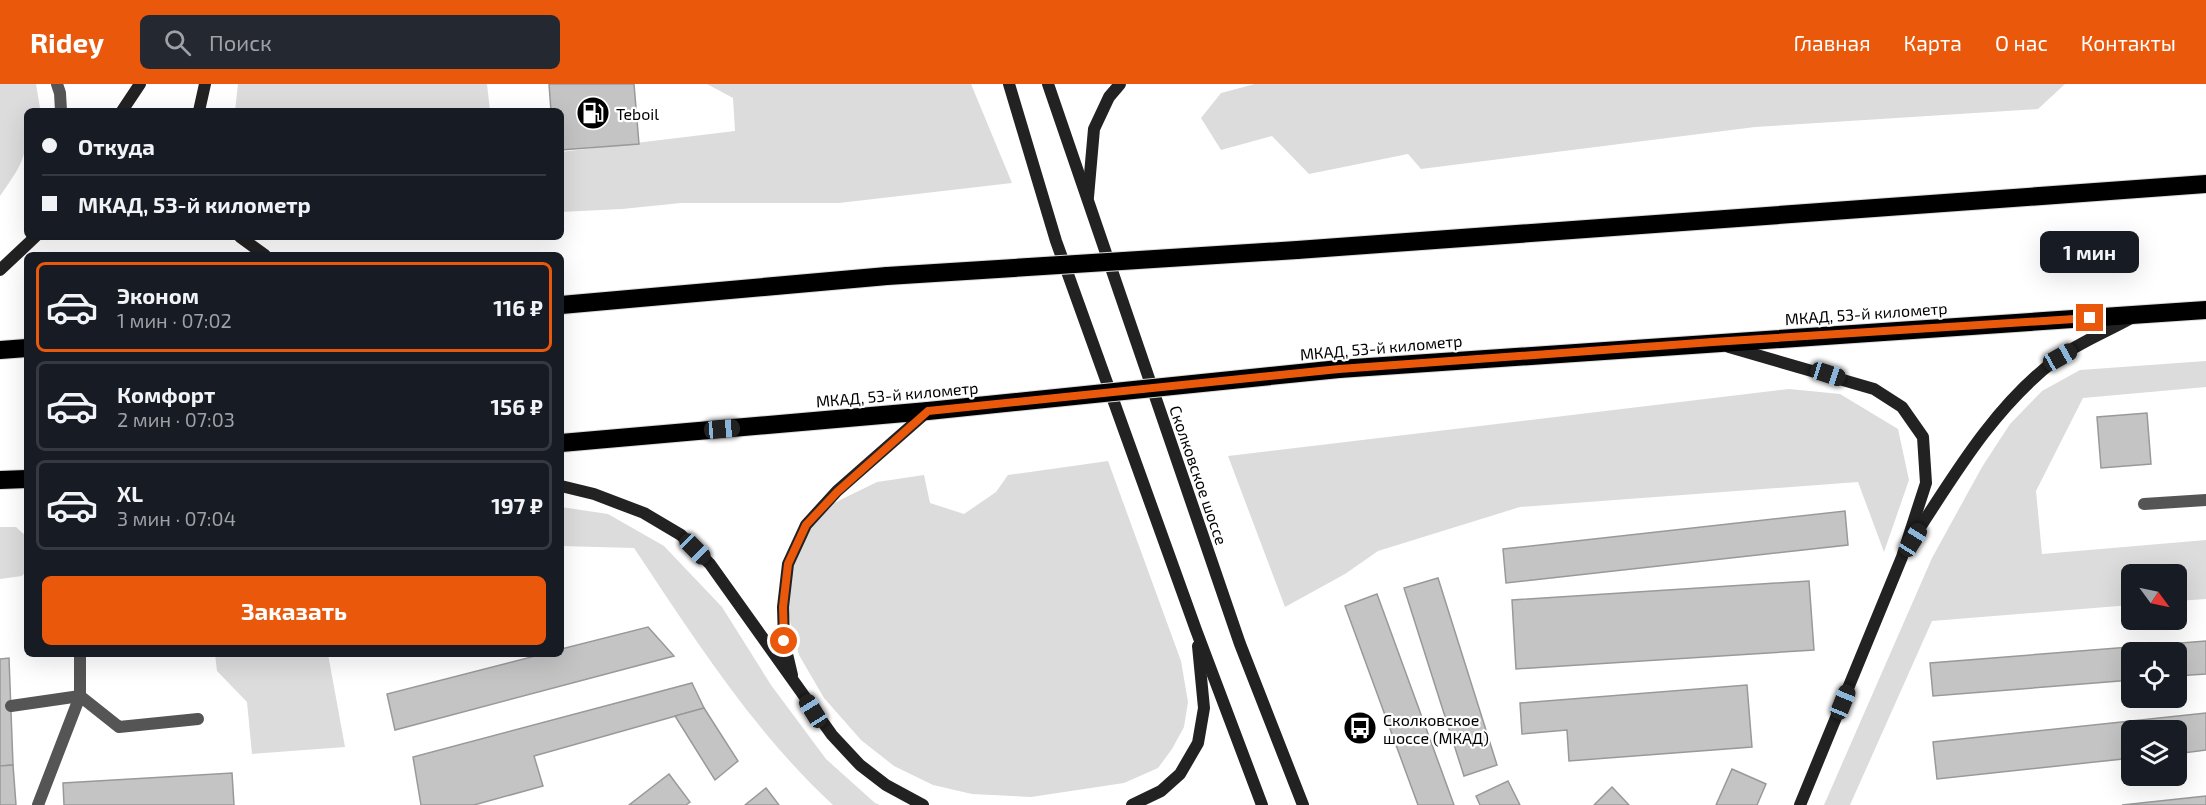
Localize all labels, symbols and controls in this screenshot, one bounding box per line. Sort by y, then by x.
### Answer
search box [140,15,560,69]
text: Ridey [30,25,104,59]
icon: search [161,26,194,59]
text: Поиск [209,29,272,55]
text: Главная [1794,30,1871,55]
text: Карта [1904,30,1962,55]
text: О нас [1995,30,2048,55]
text: Контакты [2081,30,2176,55]
fuel station icon: Teboil [575,95,611,131]
place label: Teboil [616,104,659,123]
text: Откуда [78,133,155,159]
text: МКАД, 53-й километр [78,191,311,217]
callout: 1 мин [2040,231,2140,273]
text: 1 мин [2063,240,2116,264]
icon: car [45,280,99,334]
text: Эконом [117,282,199,308]
text: 116 ₽ [493,294,543,320]
street label: МКАД, 53-й километр [1784,298,1948,328]
route end [2076,304,2103,331]
text: 1 мин · 07:02 [117,308,232,332]
street label: МКАД, 53-й километр [1299,330,1463,364]
car [2040,340,2080,374]
car [1808,360,1848,388]
street label: МКАД, 53-й километр [815,377,979,411]
icon: car [45,379,99,433]
text: Комфорт [117,381,215,407]
text: 156 ₽ [491,393,543,419]
street label: Сколковское шоссе [1166,403,1232,547]
text: 2 мин · 07:03 [117,407,235,431]
car [703,418,741,440]
icon: car [45,478,99,532]
text: XL [117,480,143,506]
text: 197 ₽ [491,492,543,518]
text: 3 мин · 07:04 [117,506,236,530]
car [1896,520,1930,560]
car [676,530,714,568]
north arrow [2121,564,2187,630]
map controls [2121,564,2187,786]
button: Заказать [42,576,546,645]
route start [770,627,797,654]
button: locate [2121,642,2187,708]
car [1828,682,1858,722]
car [796,691,830,731]
bus stop icon: Сколковское шоссе (МКАД) [1342,710,1378,746]
place label: Сколковское шоссе (МКАД) [1383,710,1489,747]
button: layers [2121,720,2187,786]

